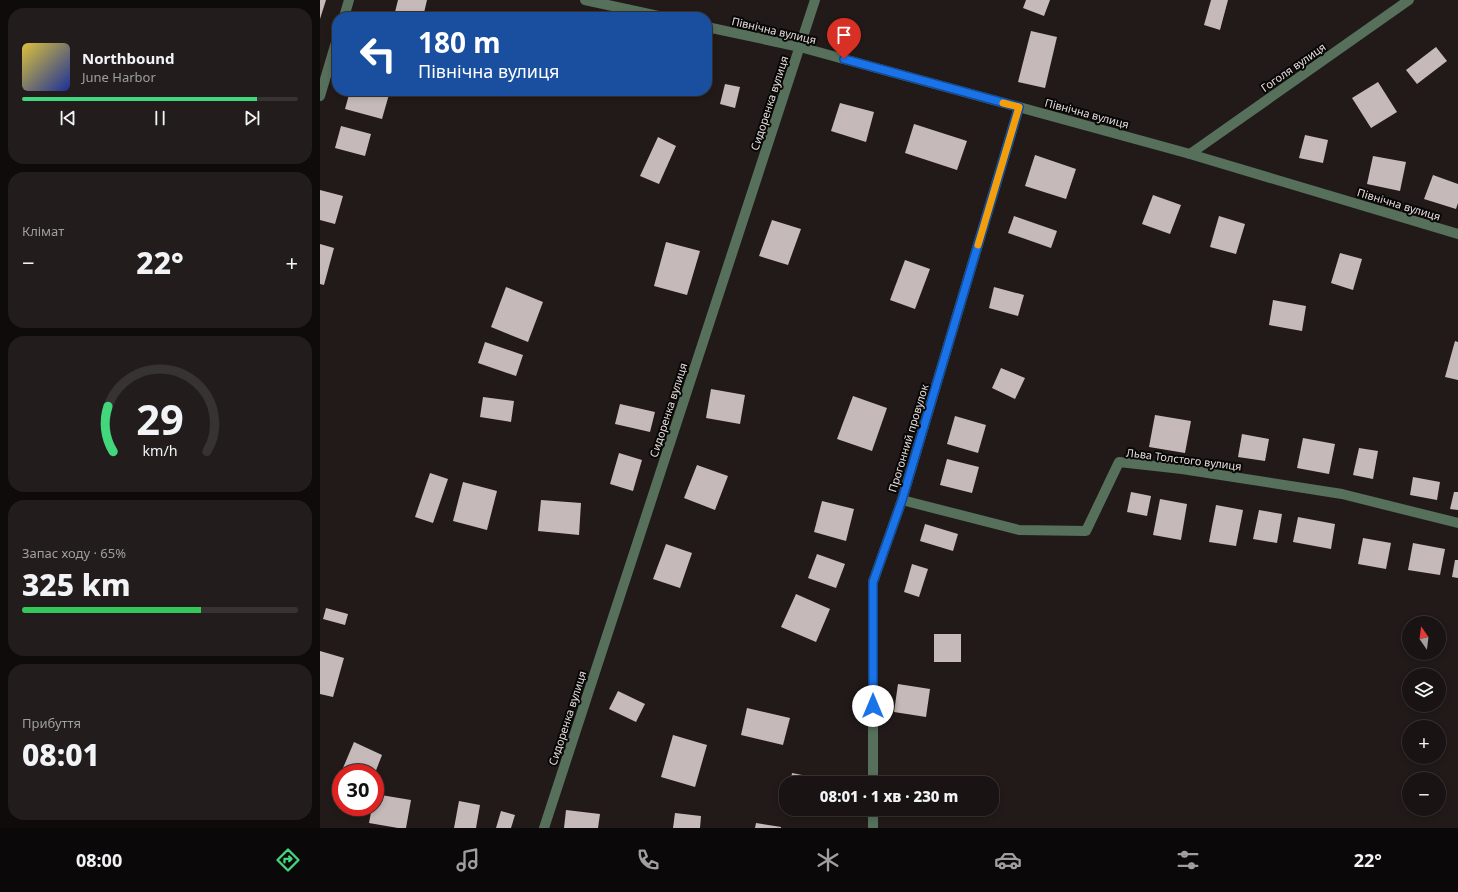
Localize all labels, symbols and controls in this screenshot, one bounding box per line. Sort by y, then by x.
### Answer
street label: Північна вулиця [730,13,818,47]
pin [827,18,861,59]
text: 180 m [418,23,501,61]
icon: arrive [833,24,855,46]
icon: left [352,28,404,80]
street label: Гоголя вулиця [1258,39,1328,95]
text: Northbound [82,48,174,68]
street label: Сидоренка вулиця [747,54,791,152]
text: Північна вулиця [418,59,559,83]
text: June Harbor [82,68,156,86]
street label: Північна вулиця [1043,95,1131,131]
icon: previous [57,107,79,129]
icon: pause [149,107,171,129]
icon: next [241,107,263,129]
street label: Північна вулиця [1355,184,1443,224]
text: Клімат [22,222,64,240]
text: 22° [136,242,184,283]
text: − [22,247,35,277]
text: + [285,247,298,277]
street label: Сидоренка вулиця [646,361,690,459]
street label: Прогонний провулок [884,382,932,494]
text: 29 [136,391,184,447]
text: km/h [142,441,178,460]
street label: Льва Толстого вулиця [1125,444,1243,474]
text: Запас ходу · 65% [22,544,126,562]
text: 325 km [22,564,131,605]
north arrow [1402,616,1446,660]
map controls [1402,616,1446,816]
button: layers [1402,668,1446,712]
street label: Сидоренка вулиця [545,669,589,767]
position arrow [852,685,894,727]
text: Прибуття [22,714,81,732]
button: + [1402,720,1446,764]
text: 08:01 [22,734,100,775]
speed limit sign: 30 [332,764,384,816]
button: − [1402,772,1446,816]
text: 08:01 · 1 хв · 230 m [820,786,958,806]
icon: directions [274,846,302,874]
icon: music [454,846,482,874]
icon: phone [634,846,662,874]
icon: climate [814,846,842,874]
icon: car [994,846,1022,874]
icon: filters [1174,846,1202,874]
text: 08:00 [76,848,122,872]
text: 22° [1354,848,1382,872]

